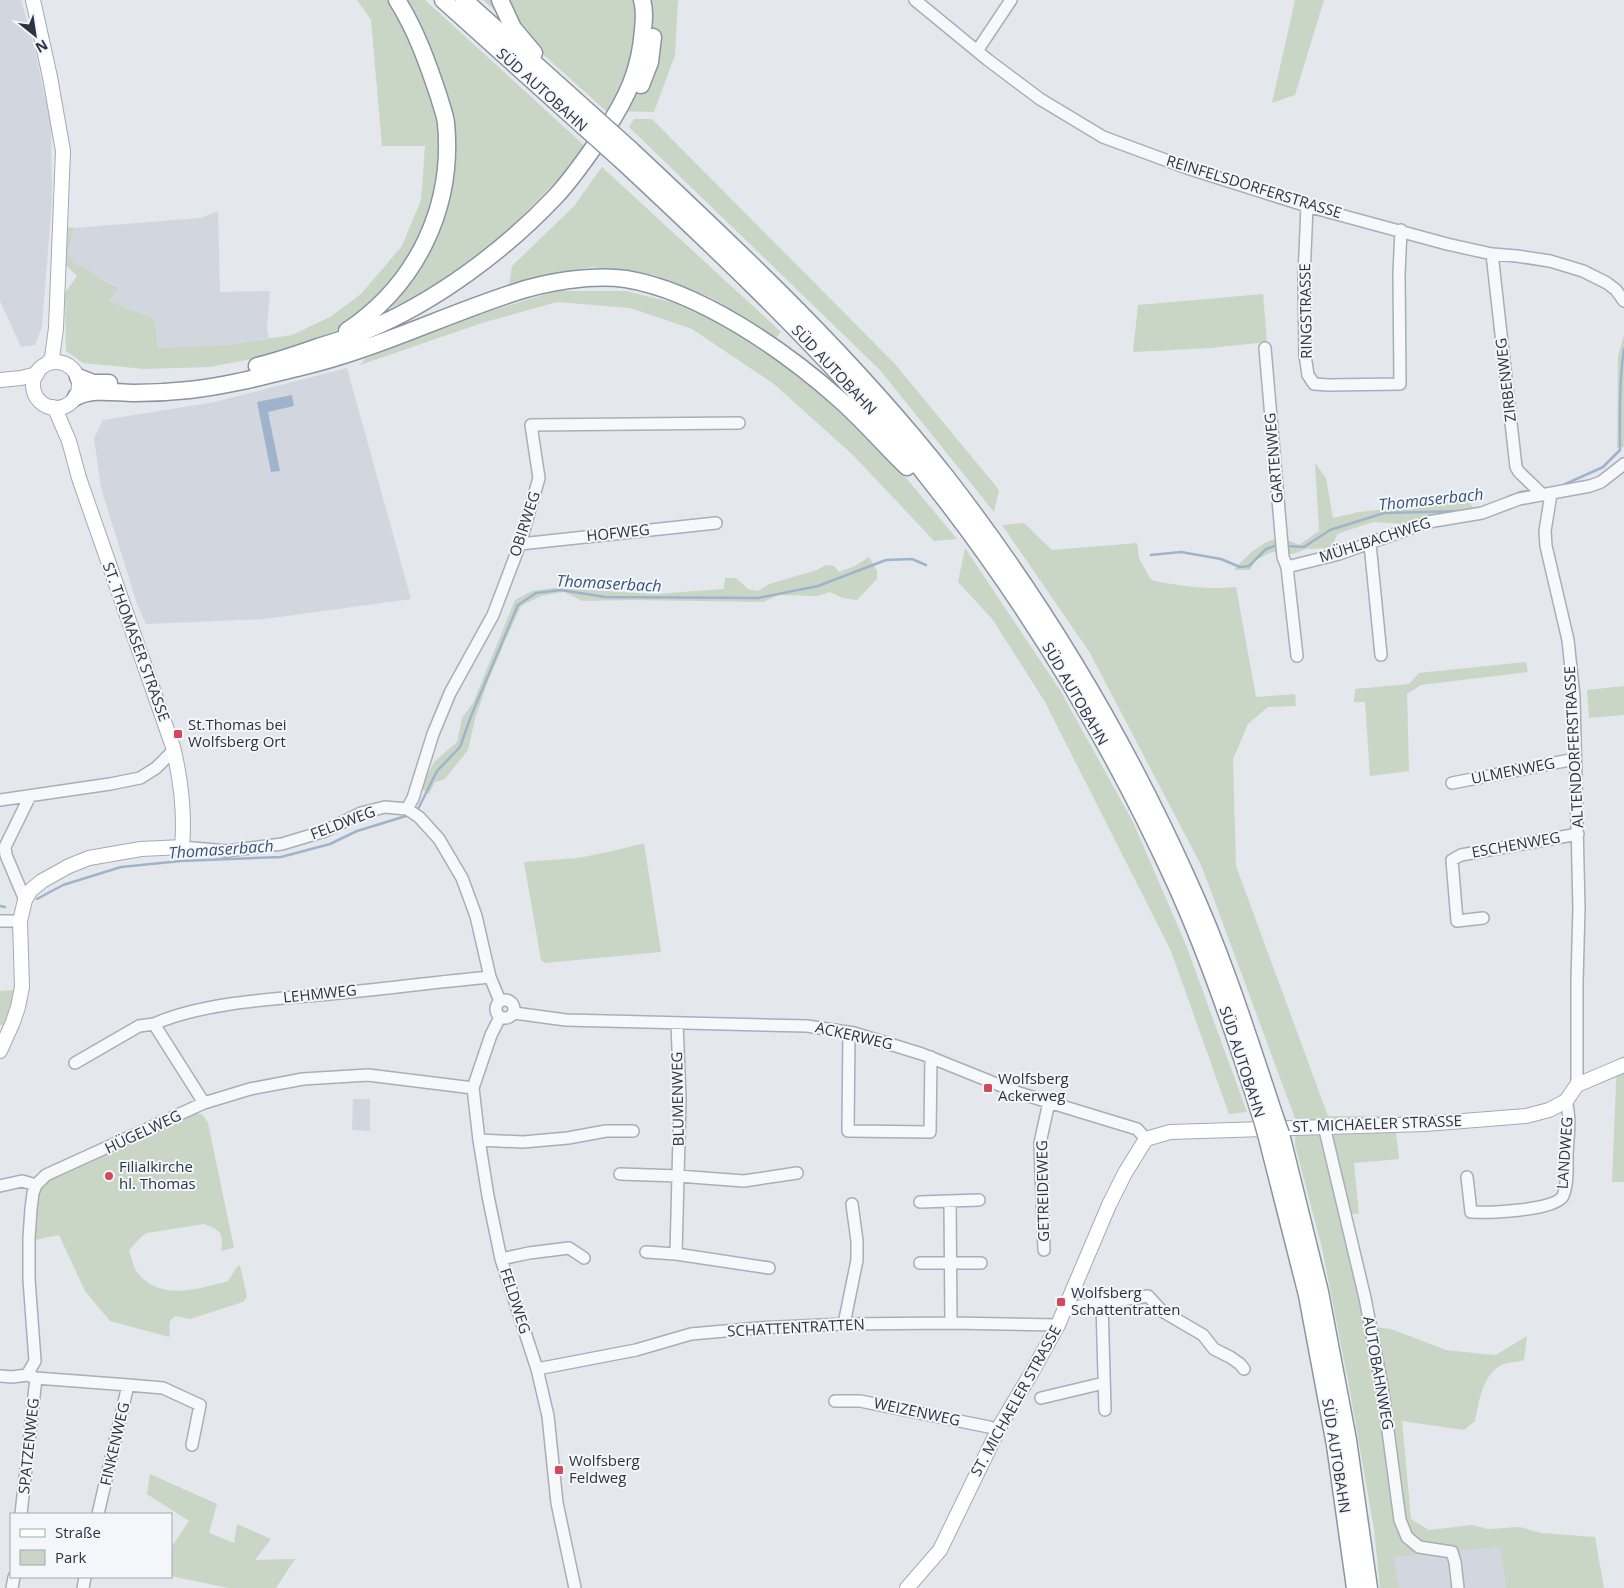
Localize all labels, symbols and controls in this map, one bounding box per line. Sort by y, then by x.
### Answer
north arrow [10,10,60,60]
text: N [32,36,51,58]
street label: SÜD AUTOBAHN [493,43,592,135]
street label: REINFELSDORFERSTRASSE [1164,150,1344,222]
street label: RINGSTRASSE [1294,263,1316,359]
street label: SÜD AUTOBAHN [788,320,882,418]
street label: ZIRBENWEG [1490,337,1520,423]
street label: GARTENWEG [1259,412,1287,504]
water label: Thomaserbach [1378,483,1484,515]
street label: OBIRWEG [504,488,544,559]
street label: MÜHLBACHWEG [1316,512,1433,566]
street label: HOFWEG [585,519,651,545]
street label: ST. THOMASER STRASSE [99,559,175,724]
water label: Thomaserbach [556,569,662,597]
street label: SÜD AUTOBAHN [1038,638,1113,749]
street label: ALTENDORFERSTRASSE [1559,665,1587,829]
place label: St.Thomas bei Wolfsberg Ort [188,714,287,751]
marker: St.Thomas bei Wolfsberg Ort [172,728,184,740]
street label: ULMENWEG [1469,752,1556,788]
street label: FELDWEG [307,801,378,844]
street label: ESCHENWEG [1470,826,1562,862]
water label: Thomaserbach [168,834,274,864]
street label: LEHMWEG [282,979,358,1007]
street label: SÜD AUTOBAHN [1216,1004,1270,1120]
street label: ACKERWEG [814,1016,895,1054]
street label: BLUMENWEG [666,1052,688,1147]
place label: Wolfsberg Ackerweg [998,1068,1069,1105]
marker: Wolfsberg Ackerweg [982,1082,994,1094]
street label: HÜGELWEG [101,1105,184,1158]
street label: ST. MICHAELER STRASSE [1292,1110,1462,1136]
street label: LANDWEG [1551,1116,1577,1190]
street label: GETREIDEWEG [1031,1140,1053,1242]
place label: Filialkirche hl. Thomas [119,1156,196,1193]
marker: Filialkirche hl. Thomas [103,1170,115,1182]
street label: FELDWEG [496,1265,536,1336]
place label: Wolfsberg Schattentratten [1071,1282,1180,1319]
marker: Wolfsberg Schattentratten [1055,1296,1067,1308]
street label: SCHATTENTRATTEN [727,1313,865,1341]
street label: AUTOBAHNWEG [1359,1314,1399,1431]
street label: ST. MICHAELER STRASSE [965,1321,1065,1480]
street label: WEIZENWEG [872,1392,962,1430]
street label: SPATZENWEG [13,1397,43,1495]
street label: SÜD AUTOBAHN [1318,1397,1356,1515]
street label: FINKENWEG [95,1400,133,1488]
place label: Wolfsberg Feldweg [569,1450,640,1487]
marker: Wolfsberg Feldweg [553,1464,565,1476]
legend [10,1513,172,1578]
text: Straße [55,1522,101,1542]
text: Park [55,1547,86,1567]

